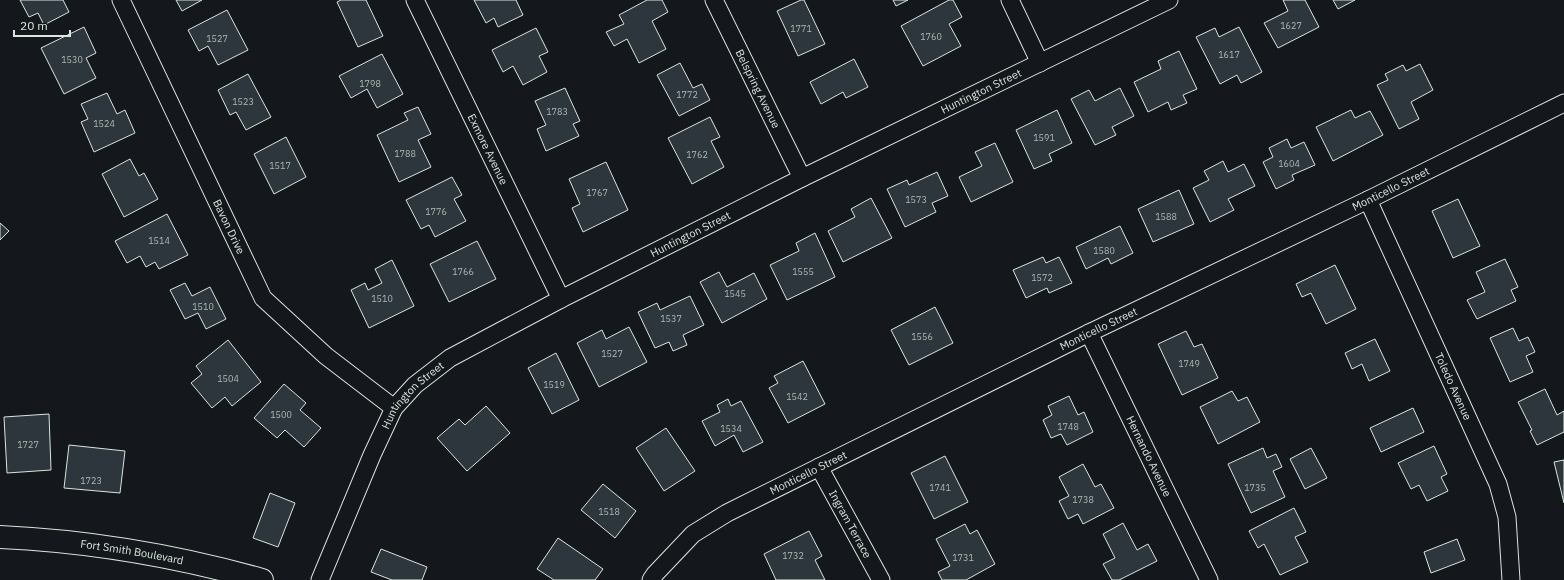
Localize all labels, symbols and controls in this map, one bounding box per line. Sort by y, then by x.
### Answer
scale bar [14,12,70,38]
text: 20 m [20,18,48,33]
house number: 1627 [1280,20,1302,31]
house number: 1771 [790,23,812,34]
house number: 1760 [920,31,942,42]
house number: 1527 [206,33,228,44]
street label: Belspring Avenue [732,47,783,130]
house number: 1617 [1218,49,1240,60]
house number: 1530 [61,54,83,65]
street label: Huntington Street [938,66,1024,117]
house number: 1798 [359,78,381,89]
house number: 1772 [676,89,698,100]
house number: 1523 [232,96,254,107]
house number: 1783 [546,106,568,117]
street label: Exmore Avenue [465,111,511,187]
house number: 1524 [93,118,115,129]
house number: 1591 [1033,132,1055,143]
house number: 1788 [394,148,416,159]
house number: 1762 [686,149,708,160]
house number: 1604 [1278,158,1300,169]
house number: 1517 [269,160,291,171]
street label: Monticello Street [1350,164,1432,214]
house number: 1767 [586,187,608,198]
house number: 1573 [905,194,927,205]
street label: Bavon Drive [210,197,248,256]
house number: 1776 [425,206,447,217]
street label: Huntington Street [648,208,733,260]
house number: 1588 [1155,211,1177,222]
house number: 1514 [148,235,170,246]
house number: 1580 [1093,245,1115,256]
house number: 1766 [452,266,474,277]
house number: 1555 [792,266,814,277]
house number: 1572 [1031,272,1053,283]
house number: 1545 [724,288,746,299]
house number: 1510 [371,293,393,304]
house number: 1510 [192,301,214,312]
street label: Monticello Street [1057,304,1140,353]
house number: 1537 [660,313,682,324]
house number: 1556 [911,331,933,342]
house number: 1527 [601,348,623,359]
street label: Toledo Avenue [1432,350,1475,422]
street label: Huntington Street [378,358,447,431]
house number: 1749 [1178,358,1200,369]
house number: 1504 [217,373,239,384]
house number: 1519 [543,379,565,390]
house number: 1542 [786,391,808,402]
house number: 1500 [270,409,292,420]
street label: Hernando Avenue [1123,414,1174,499]
house number: 1748 [1057,421,1079,432]
house number: 1534 [720,423,742,434]
house number: 1727 [17,439,39,450]
street label: Monticello Street [767,448,849,498]
house number: 1723 [80,475,102,486]
house number: 1741 [929,482,951,493]
house number: 1735 [1244,482,1266,493]
street label: Ingram Terrace [826,487,875,561]
house number: 1738 [1072,494,1094,505]
house number: 1518 [598,506,620,517]
street label: Fort Smith Boulevard [80,537,185,567]
house number: 1732 [782,550,804,561]
house number: 1731 [952,552,974,563]

